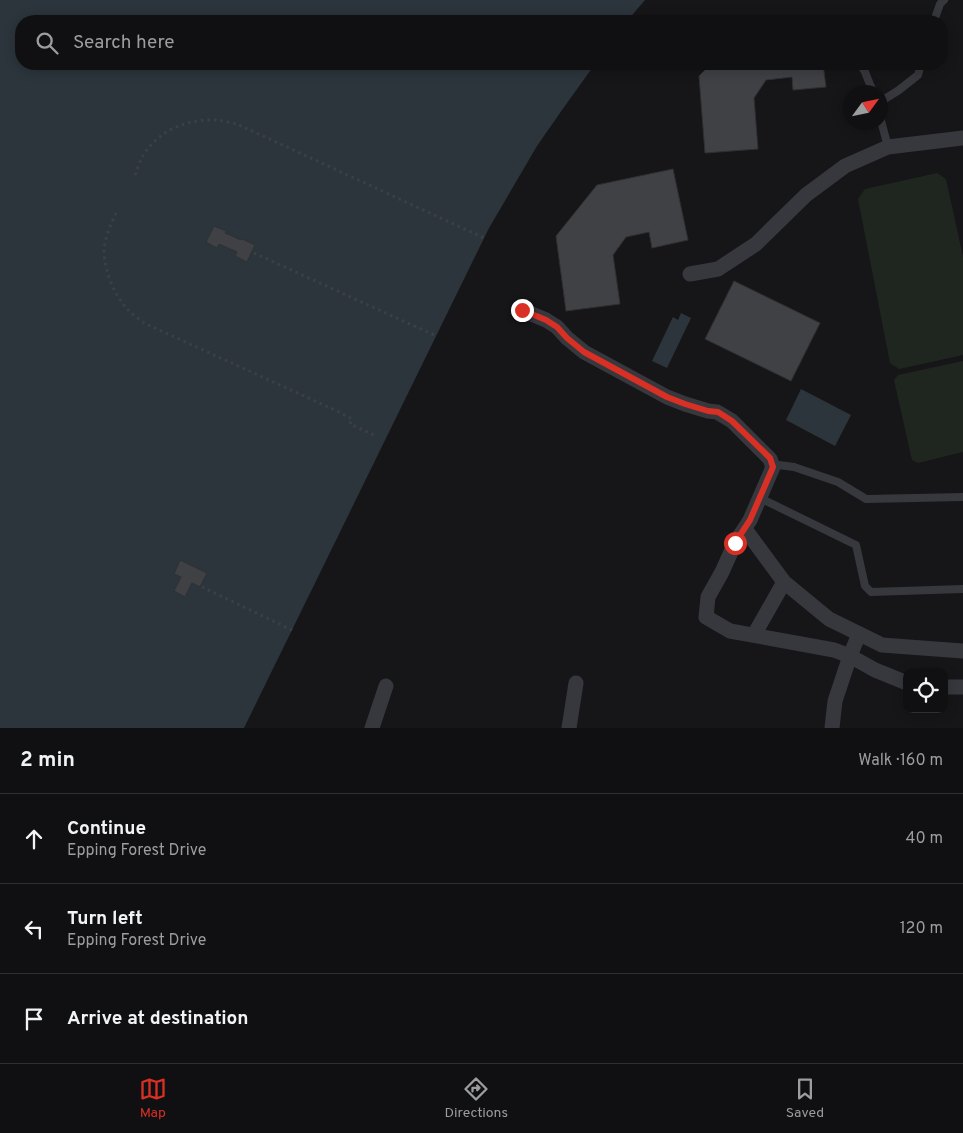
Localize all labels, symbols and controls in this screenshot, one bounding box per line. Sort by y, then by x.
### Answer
search box [15,15,948,70]
icon: search [33,29,61,57]
text: Search here [73,31,175,55]
north arrow [843,85,888,130]
route end [511,299,534,322]
route start [724,532,747,555]
map controls [903,668,948,713]
button: locate [903,668,948,713]
text: 2 min [20,747,75,774]
text: Walk · 160 m [858,751,943,771]
text: Continue [67,817,146,841]
icon: ahead [20,825,48,853]
text: 40 m [905,829,943,849]
text: Epping Forest Drive [67,841,206,861]
text: Turn left [67,907,143,931]
icon: left [20,915,48,943]
text: 120 m [900,919,943,939]
text: Epping Forest Drive [67,931,206,951]
icon: arrive [20,1005,48,1033]
text: Arrive at destination [67,1007,248,1031]
tab: Map [139,1075,167,1122]
tab: Directions [444,1075,508,1122]
tab: Saved [786,1075,824,1122]

